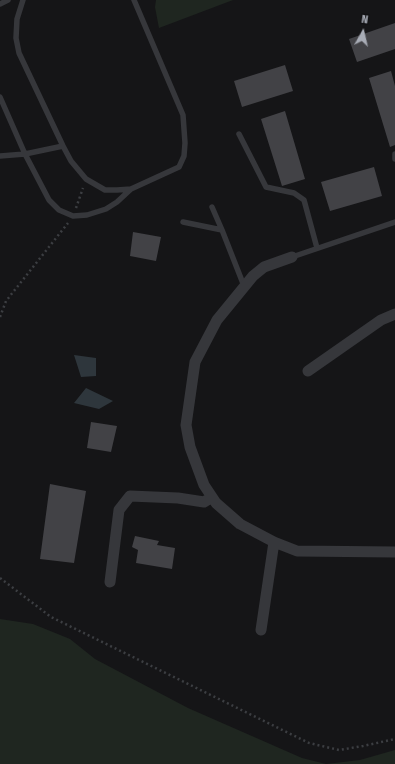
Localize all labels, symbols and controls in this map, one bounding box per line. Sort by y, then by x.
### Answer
north arrow [343,12,383,52]
text: N [361,13,369,27]

